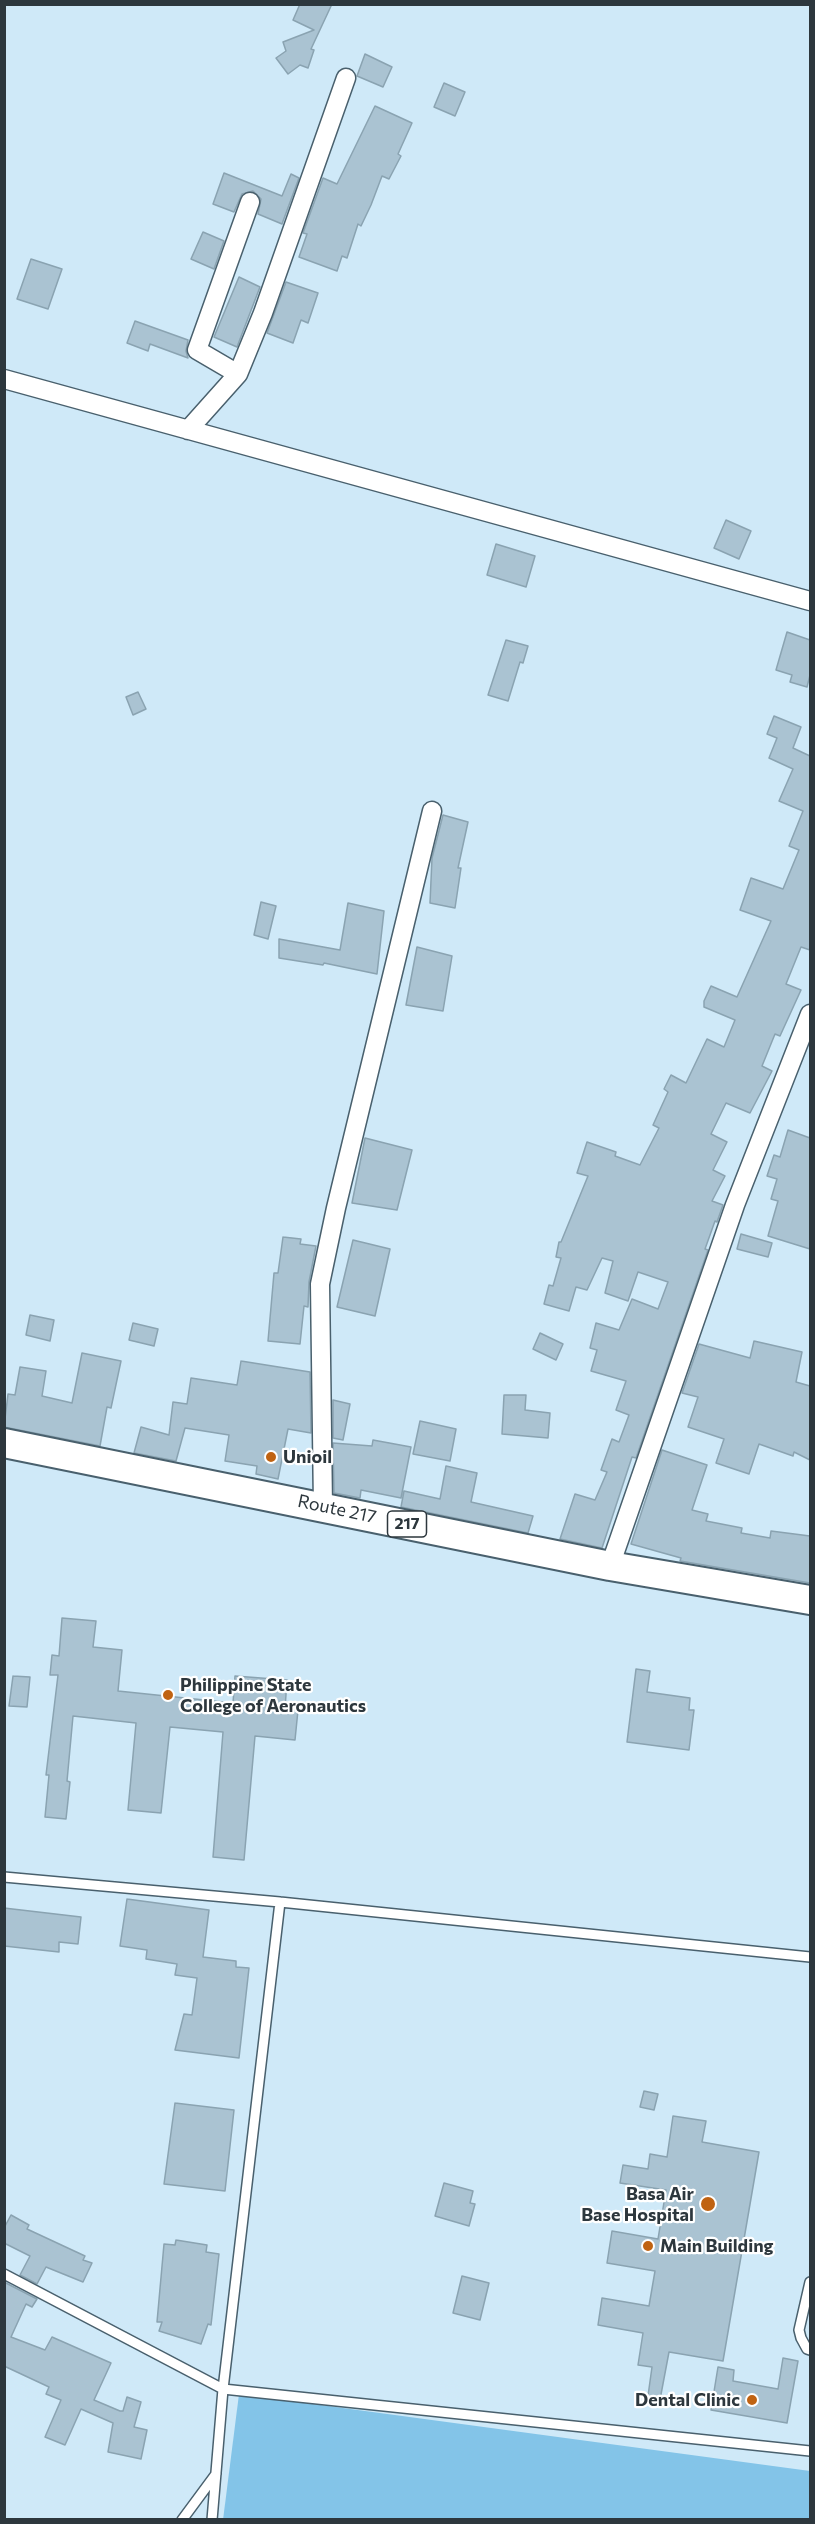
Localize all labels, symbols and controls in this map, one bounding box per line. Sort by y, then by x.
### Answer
place label: Unioil [283,1446,332,1468]
marker: Unioil [264,1450,278,1464]
street label: Route 217 [296,1490,378,1528]
road number: 217 [388,1511,426,1537]
place label: Philippine State College of Aeronautics [180,1674,366,1716]
marker: Philippine State College of Aeronautics [161,1688,175,1702]
place label: Basa Air Base Hospital [581,2183,694,2226]
marker: Basa Air Base Hospital [699,2195,717,2213]
place label: Main Building [660,2235,773,2257]
marker: Main Building [641,2239,655,2253]
place label: Dental Clinic [635,2389,740,2411]
marker: Dental Clinic [745,2393,759,2407]

